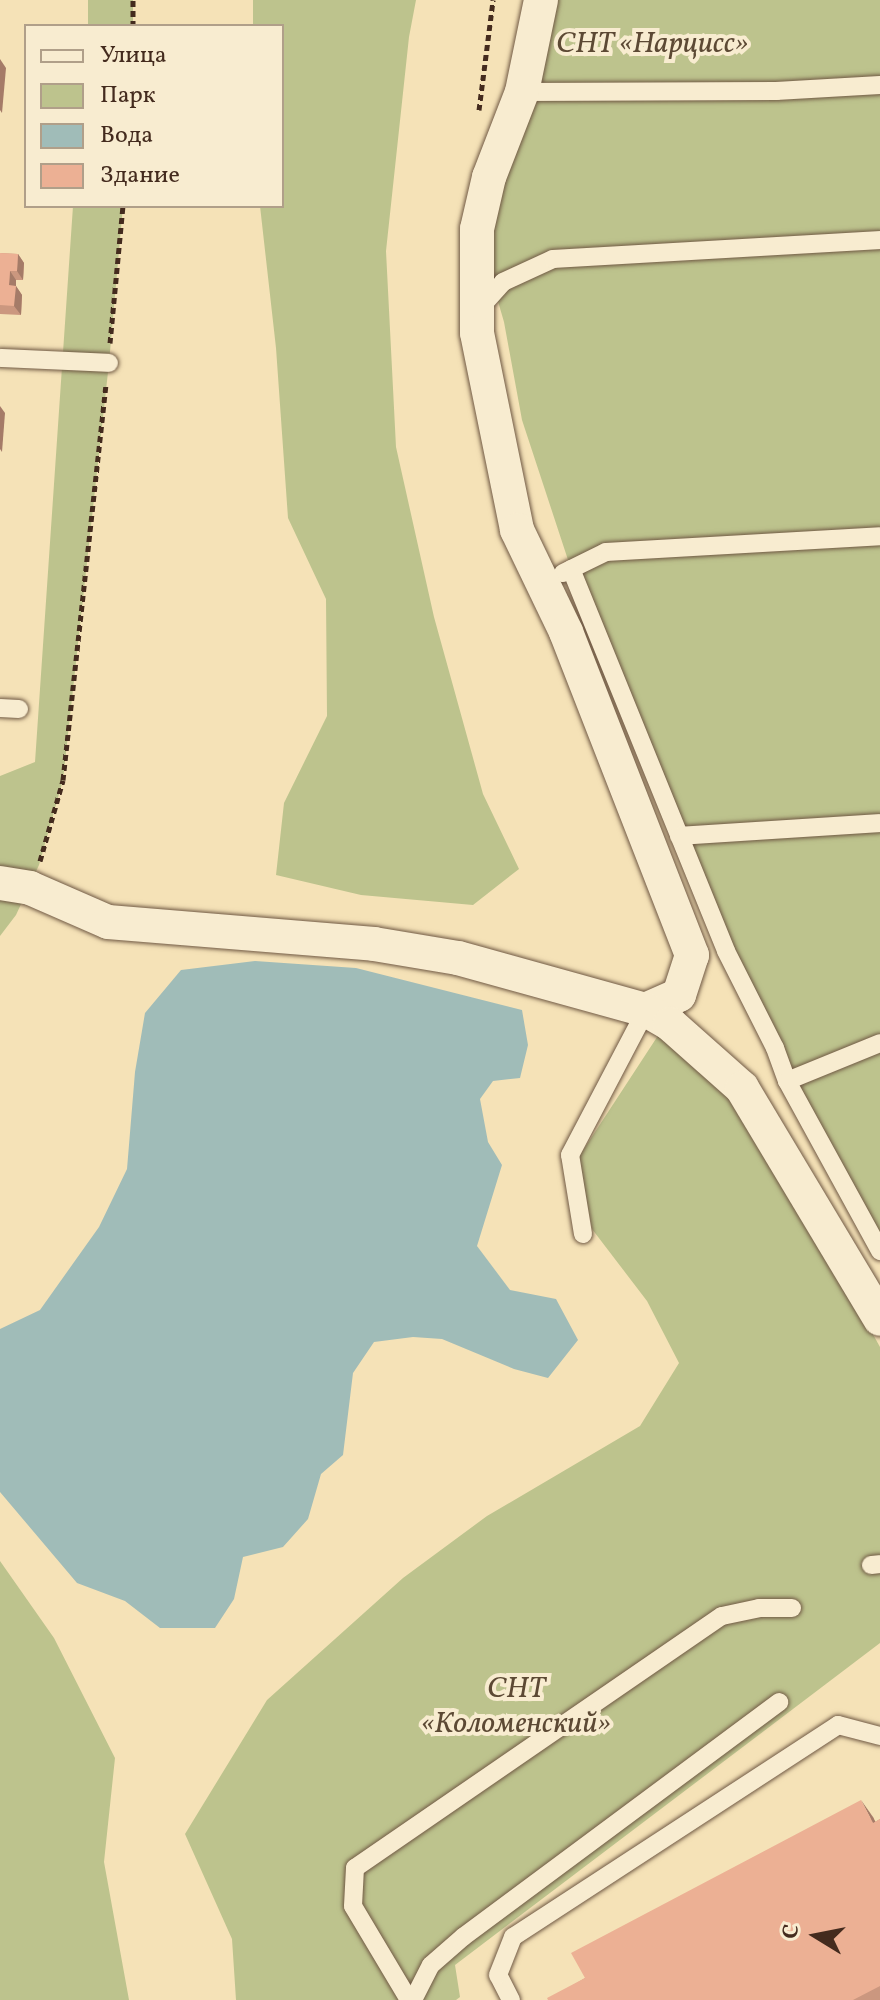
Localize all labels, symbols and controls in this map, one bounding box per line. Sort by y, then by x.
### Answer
legend [24,24,284,208]
park label: СНТ «Нарцисс» [556,26,748,62]
text: Улица [100,39,167,73]
text: Парк [100,79,156,113]
text: Вода [100,119,153,153]
text: Здание [100,159,180,193]
park label: СНТ «Коломенский» [421,1671,611,1742]
north arrow [776,1896,856,1976]
text: С [775,1922,808,1941]

